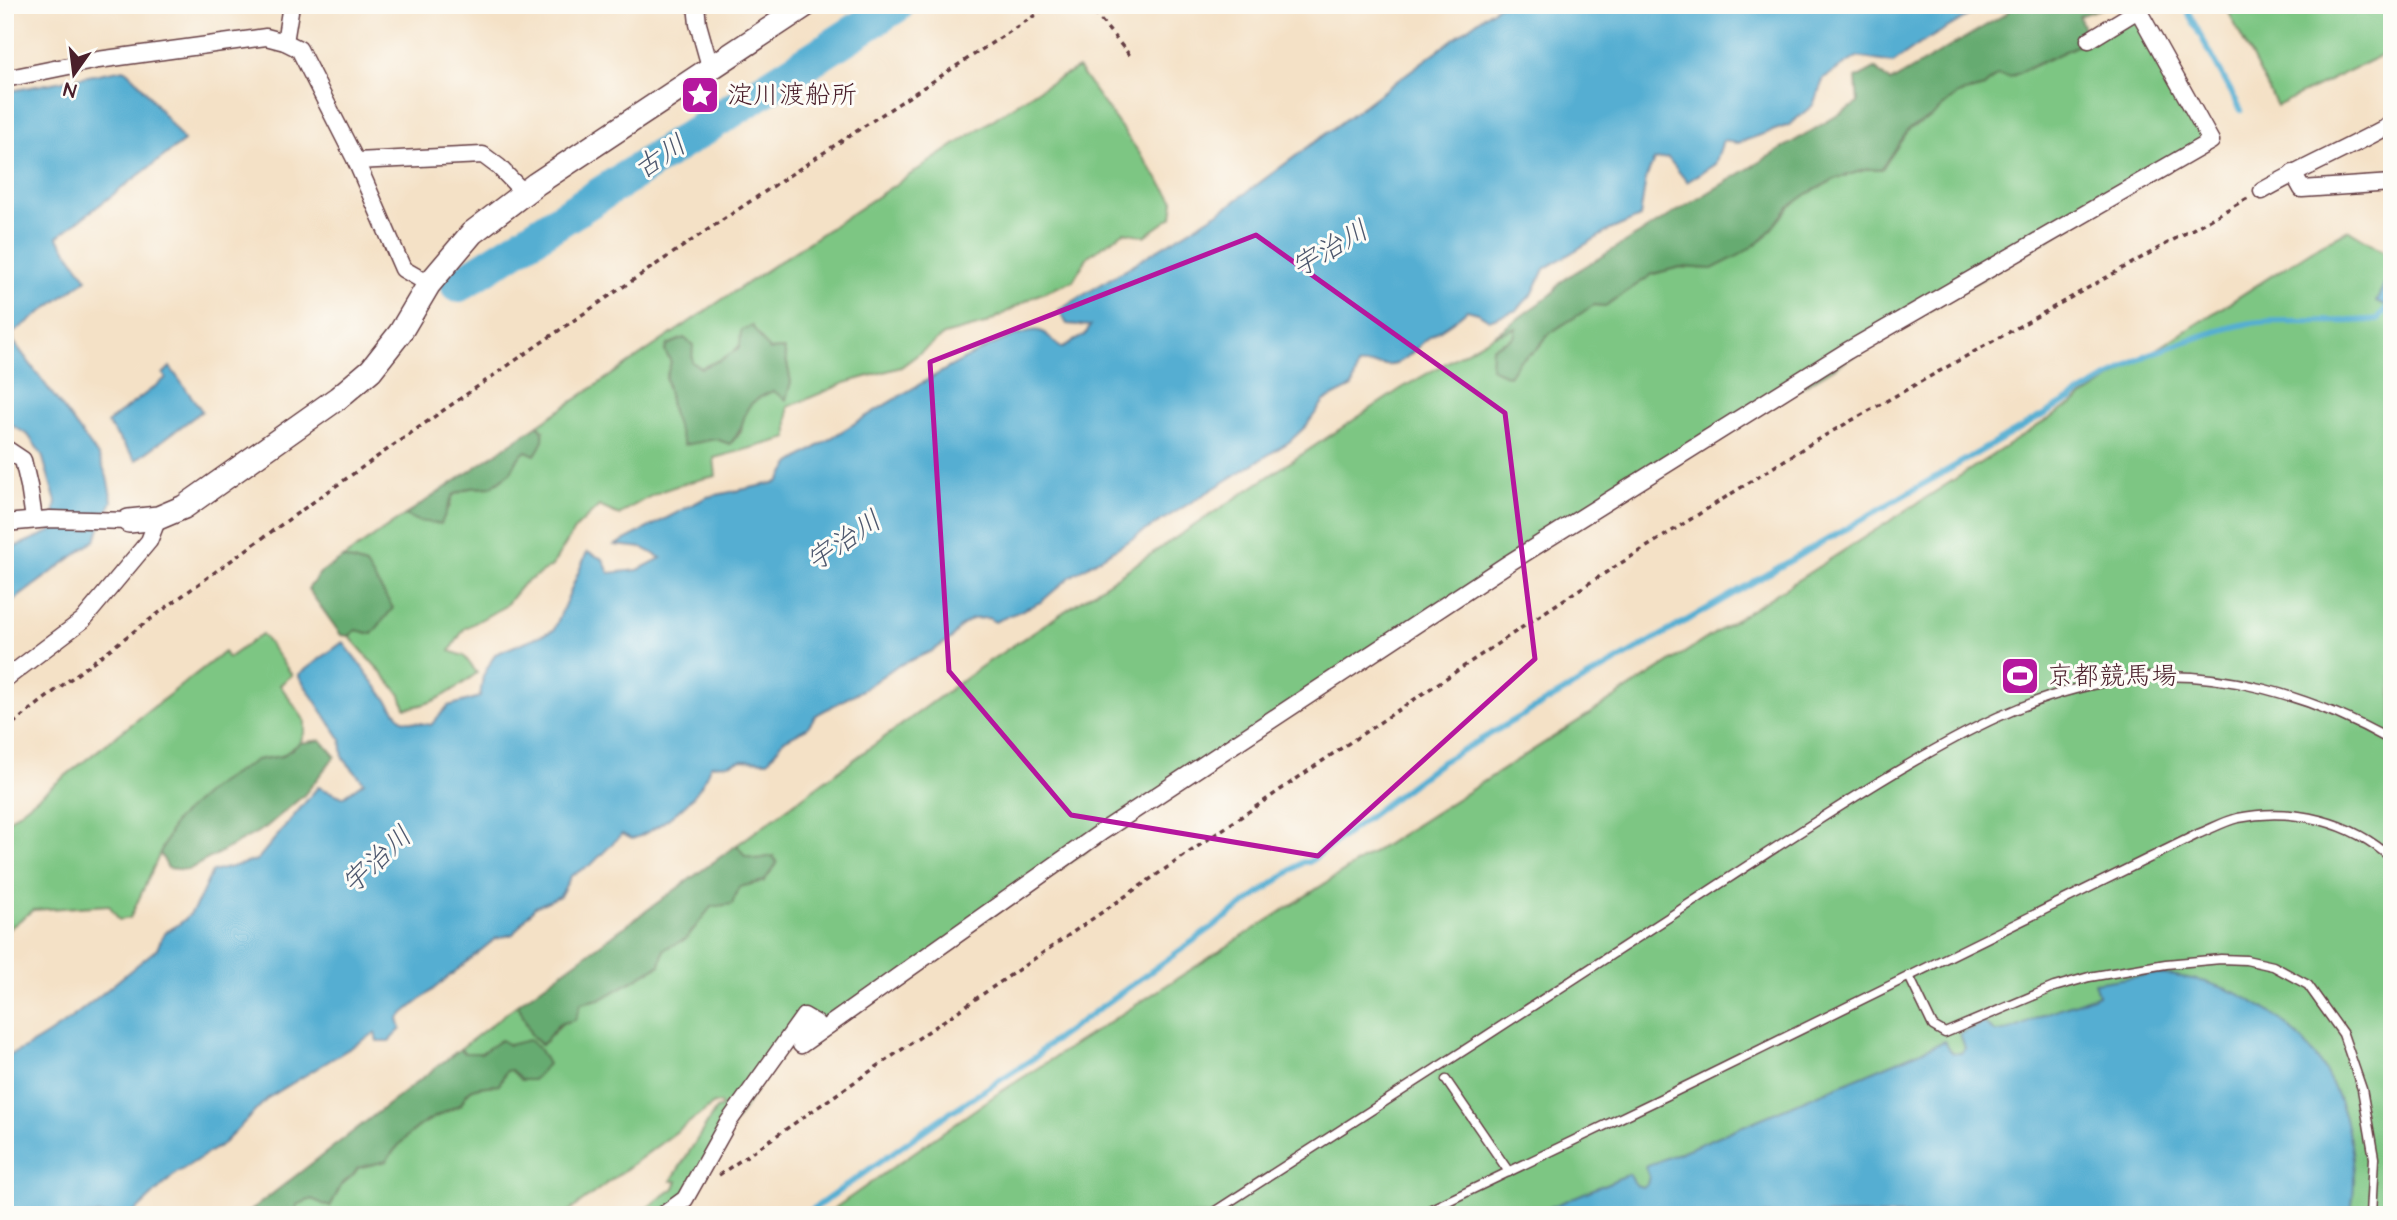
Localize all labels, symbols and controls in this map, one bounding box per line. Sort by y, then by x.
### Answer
north arrow [38,38,108,108]
text: N [61,74,79,104]
place icon: 淀川渡船所 [679,74,721,116]
place label: 淀川渡船所 [727,77,857,113]
water label: 古川 [626,125,694,189]
water label: 宇治川 [1284,211,1376,287]
water label: 宇治川 [798,501,890,581]
sports icon: 京都競馬場 [1999,655,2041,697]
place label: 京都競馬場 [2047,658,2177,694]
water label: 宇治川 [333,817,421,903]

